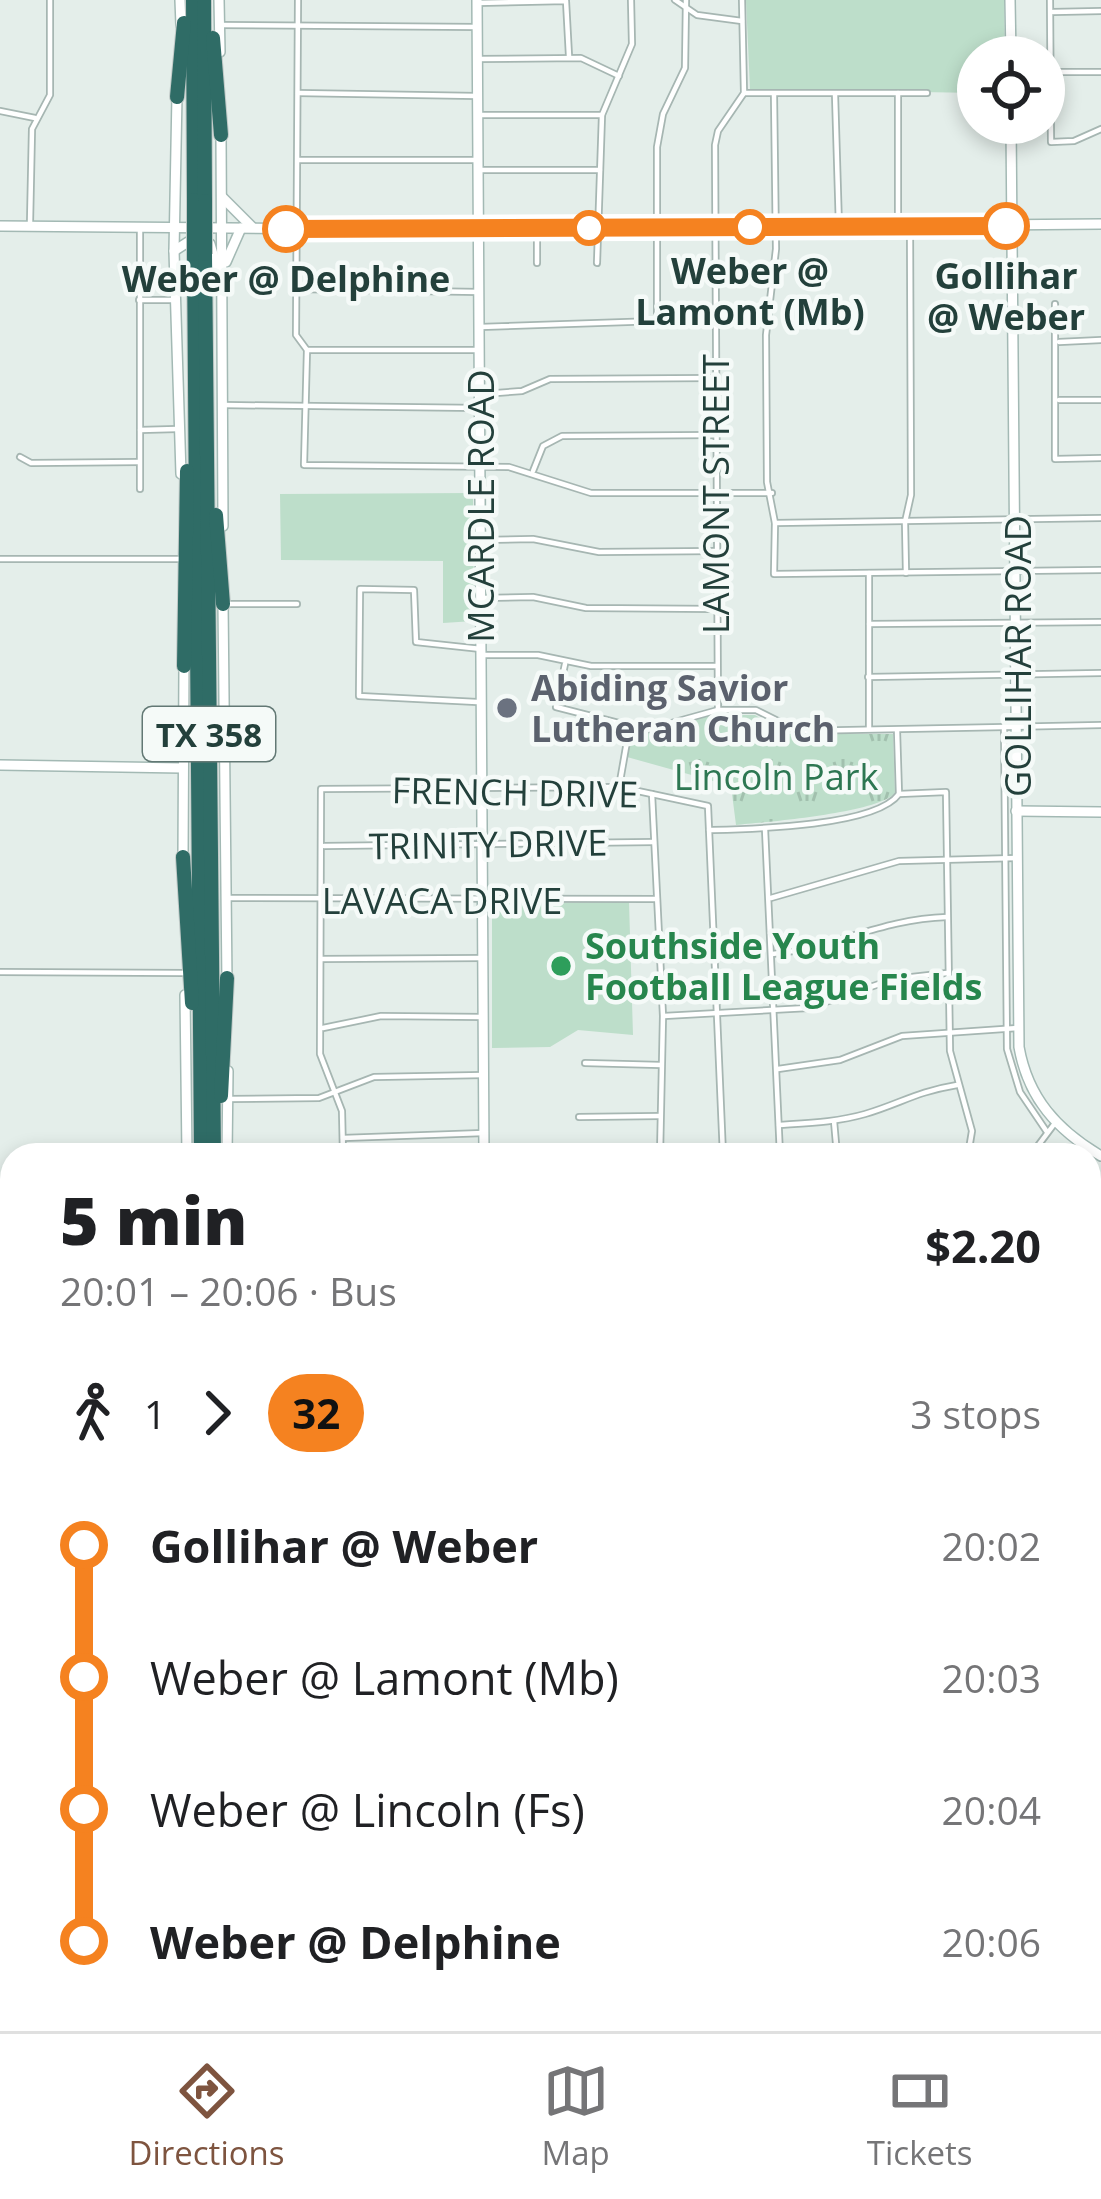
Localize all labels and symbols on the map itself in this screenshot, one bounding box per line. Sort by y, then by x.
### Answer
marker: Gollihar @ Weber [984,204,1028,248]
marker: Weber @ Delphine [264,207,308,251]
marker: Weber @ Lamont (Mb) [734,211,766,243]
unlabelled marker [573,212,605,244]
place label: Weber @ Lamont (Mb) [635,246,865,336]
place label: Gollihar @ Weber [927,251,1085,341]
place label: Weber @ Delphine [122,254,450,303]
street label: LAMONT STREET [691,354,740,634]
street label: MCARDLE ROAD [456,369,505,643]
street label: GOLLIHAR ROAD [993,515,1042,797]
place label: Abiding Savior Lutheran Church [531,663,835,753]
marker: Abiding Savior Lutheran Church [494,695,520,721]
road number: TX 358 [143,707,275,761]
park label: Lincoln Park [674,752,878,801]
street label: FRENCH DRIVE [391,765,639,819]
street label: TRINITY DRIVE [368,817,608,871]
street label: LAVACA DRIVE [322,876,562,925]
place label: Southside Youth Football League Fields [585,921,982,1011]
marker: Southside Youth Football League Fields [548,953,574,979]

